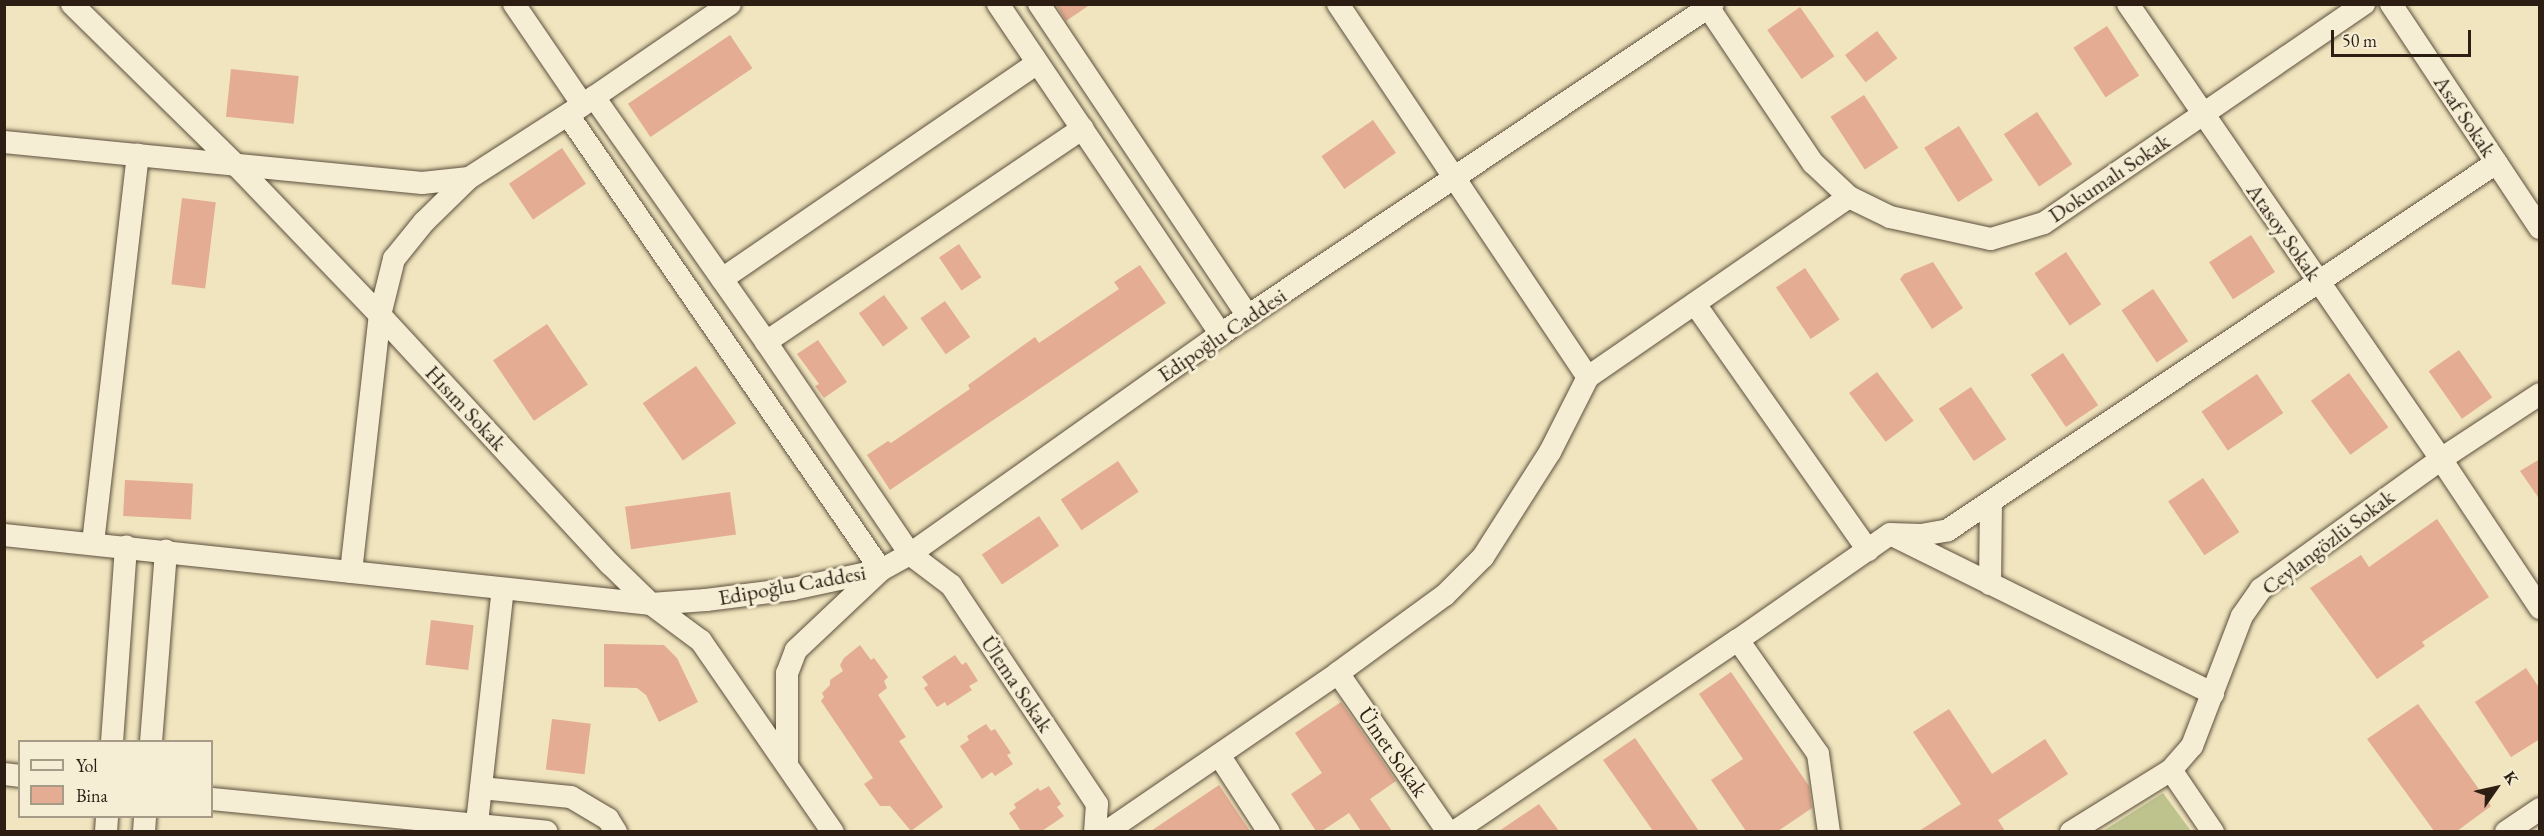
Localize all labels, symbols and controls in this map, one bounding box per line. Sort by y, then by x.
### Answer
scale bar [2334,18,2474,56]
text: 50 m [2342,29,2377,52]
street label: Asaf Sokak [2428,70,2502,162]
street label: Dokumalı Sokak [2043,128,2175,228]
street label: Atasoy Sokak [2241,178,2327,286]
street label: Edipoğlu Caddesi [1153,282,1291,388]
street label: Hısım Sokak [420,360,512,456]
street label: Ceylangözlü Sokak [2256,483,2400,601]
street label: Edipoğlu Caddesi [716,559,868,611]
street label: Ülema Sokak [975,631,1059,737]
street label: Ümet Sokak [1353,702,1433,802]
legend [18,740,213,818]
text: Yol [76,754,98,777]
north arrow [2466,758,2526,818]
text: K [2499,767,2523,789]
text: Bina [76,784,108,807]

